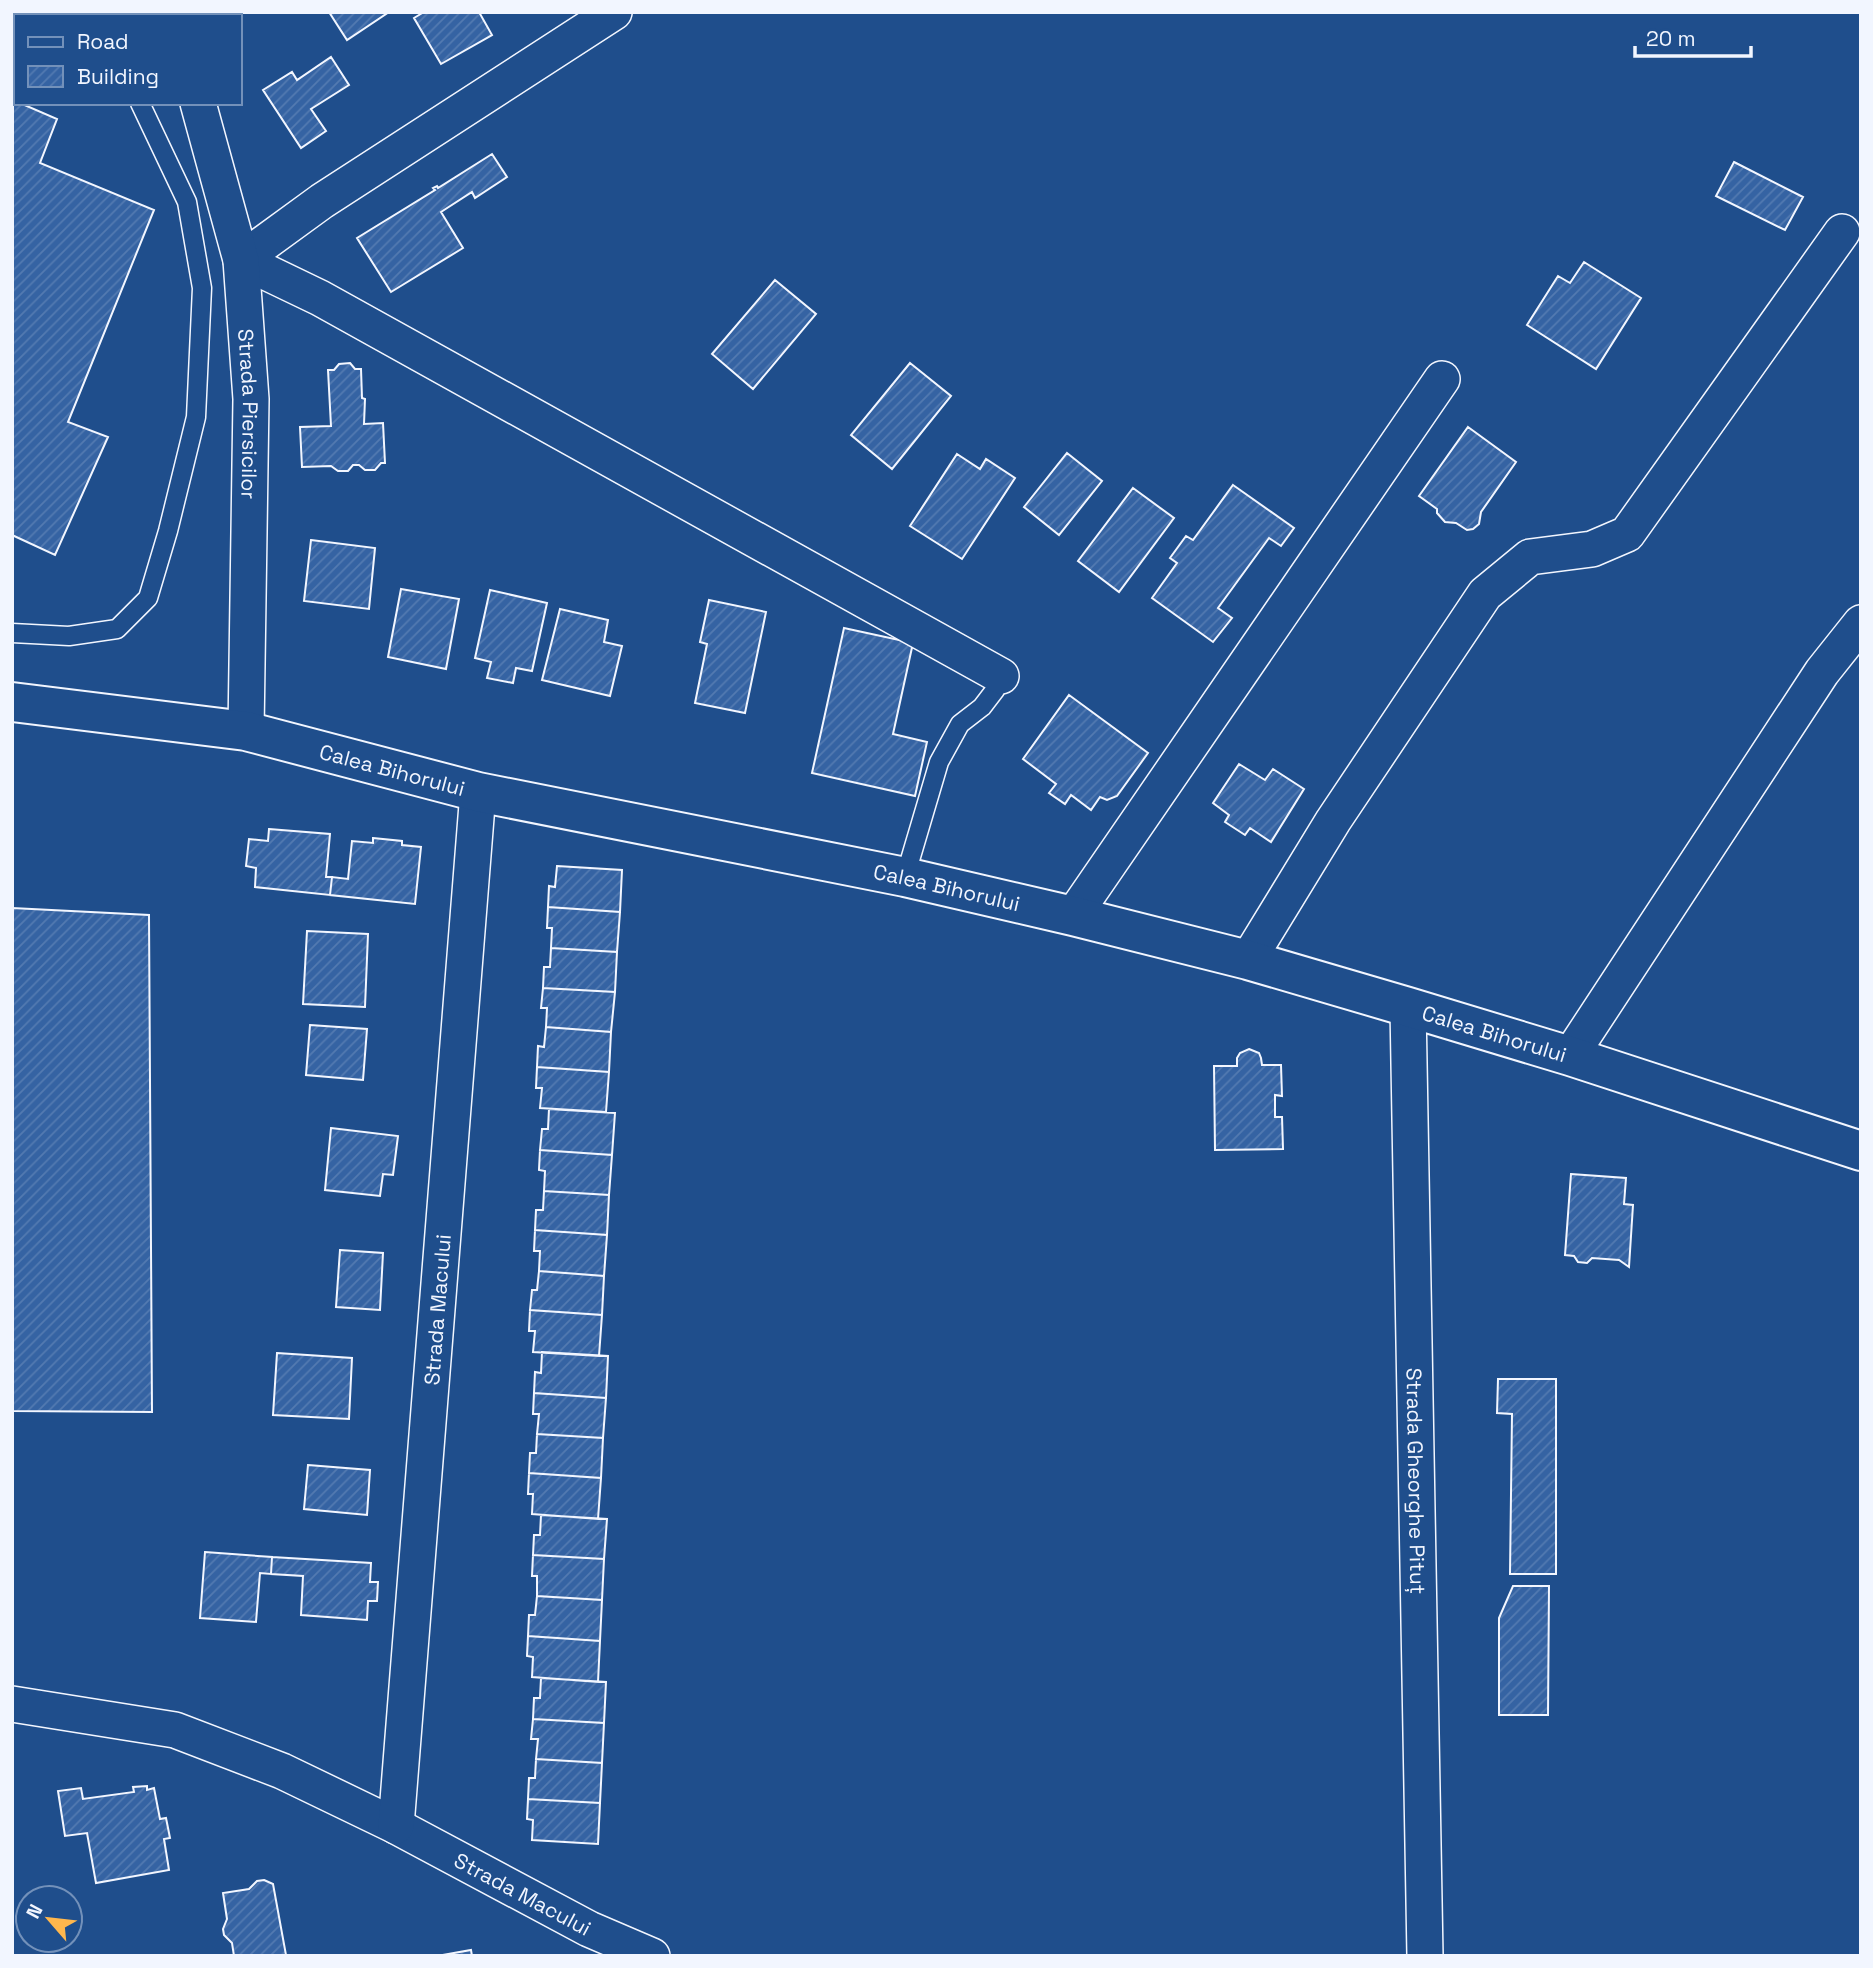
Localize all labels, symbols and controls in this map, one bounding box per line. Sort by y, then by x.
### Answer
legend [14,14,242,105]
scale bar [1635,14,1750,58]
text: 20 m [1646,25,1696,52]
text: Road [77,28,129,55]
text: Building [77,63,159,90]
street label: Strada Piersicilor [232,328,265,500]
street label: Calea Bihorului [317,737,468,802]
street label: Calea Bihorului [871,858,1023,917]
street label: Calea Bihorului [1419,999,1570,1068]
street label: Strada Macului [418,1233,456,1386]
street label: Strada Gheorghe Pituț [1401,1367,1432,1595]
street label: Strada Macului [450,1846,596,1941]
north arrow [14,1884,84,1954]
text: N [20,1900,48,1923]

